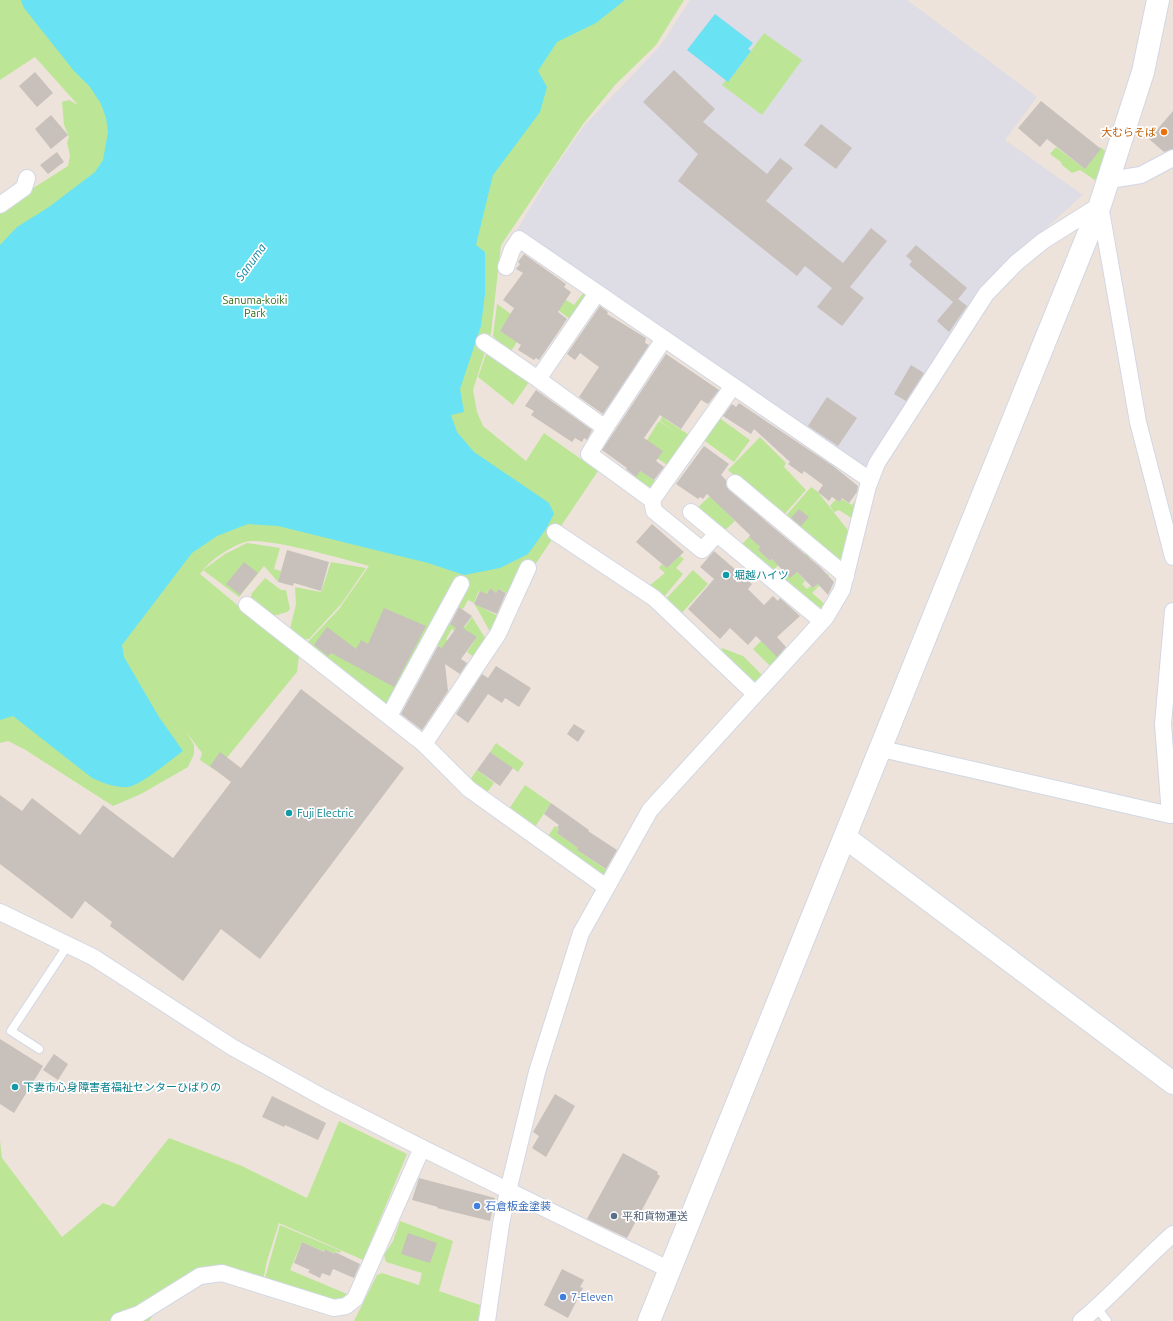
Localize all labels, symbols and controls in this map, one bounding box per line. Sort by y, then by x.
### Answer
place label: 大むらそば [1101,126,1156,138]
marker: 大むらそば [1159,127,1169,137]
water label: Sanuma [232,240,269,283]
park label: Sanuma-koiki Park [223,294,288,319]
place label: 堀越ハイツ [734,569,789,581]
marker: 堀越ハイツ [721,570,731,580]
place label: Fuji Electric [297,807,353,819]
marker: Fuji Electric [284,808,294,818]
place label: 下妻市心身障害者福祉センターひばりの [23,1081,221,1093]
marker: 下妻市心身障害者福祉センターひばりの [10,1082,20,1092]
place label: 石倉板金塗装 [485,1200,551,1212]
marker: 石倉板金塗装 [472,1201,482,1211]
place label: 平和貨物運送 [622,1210,688,1222]
marker: 平和貨物運送 [609,1211,619,1221]
place label: 7-Eleven [571,1291,613,1303]
marker: 7-Eleven [558,1292,568,1302]

